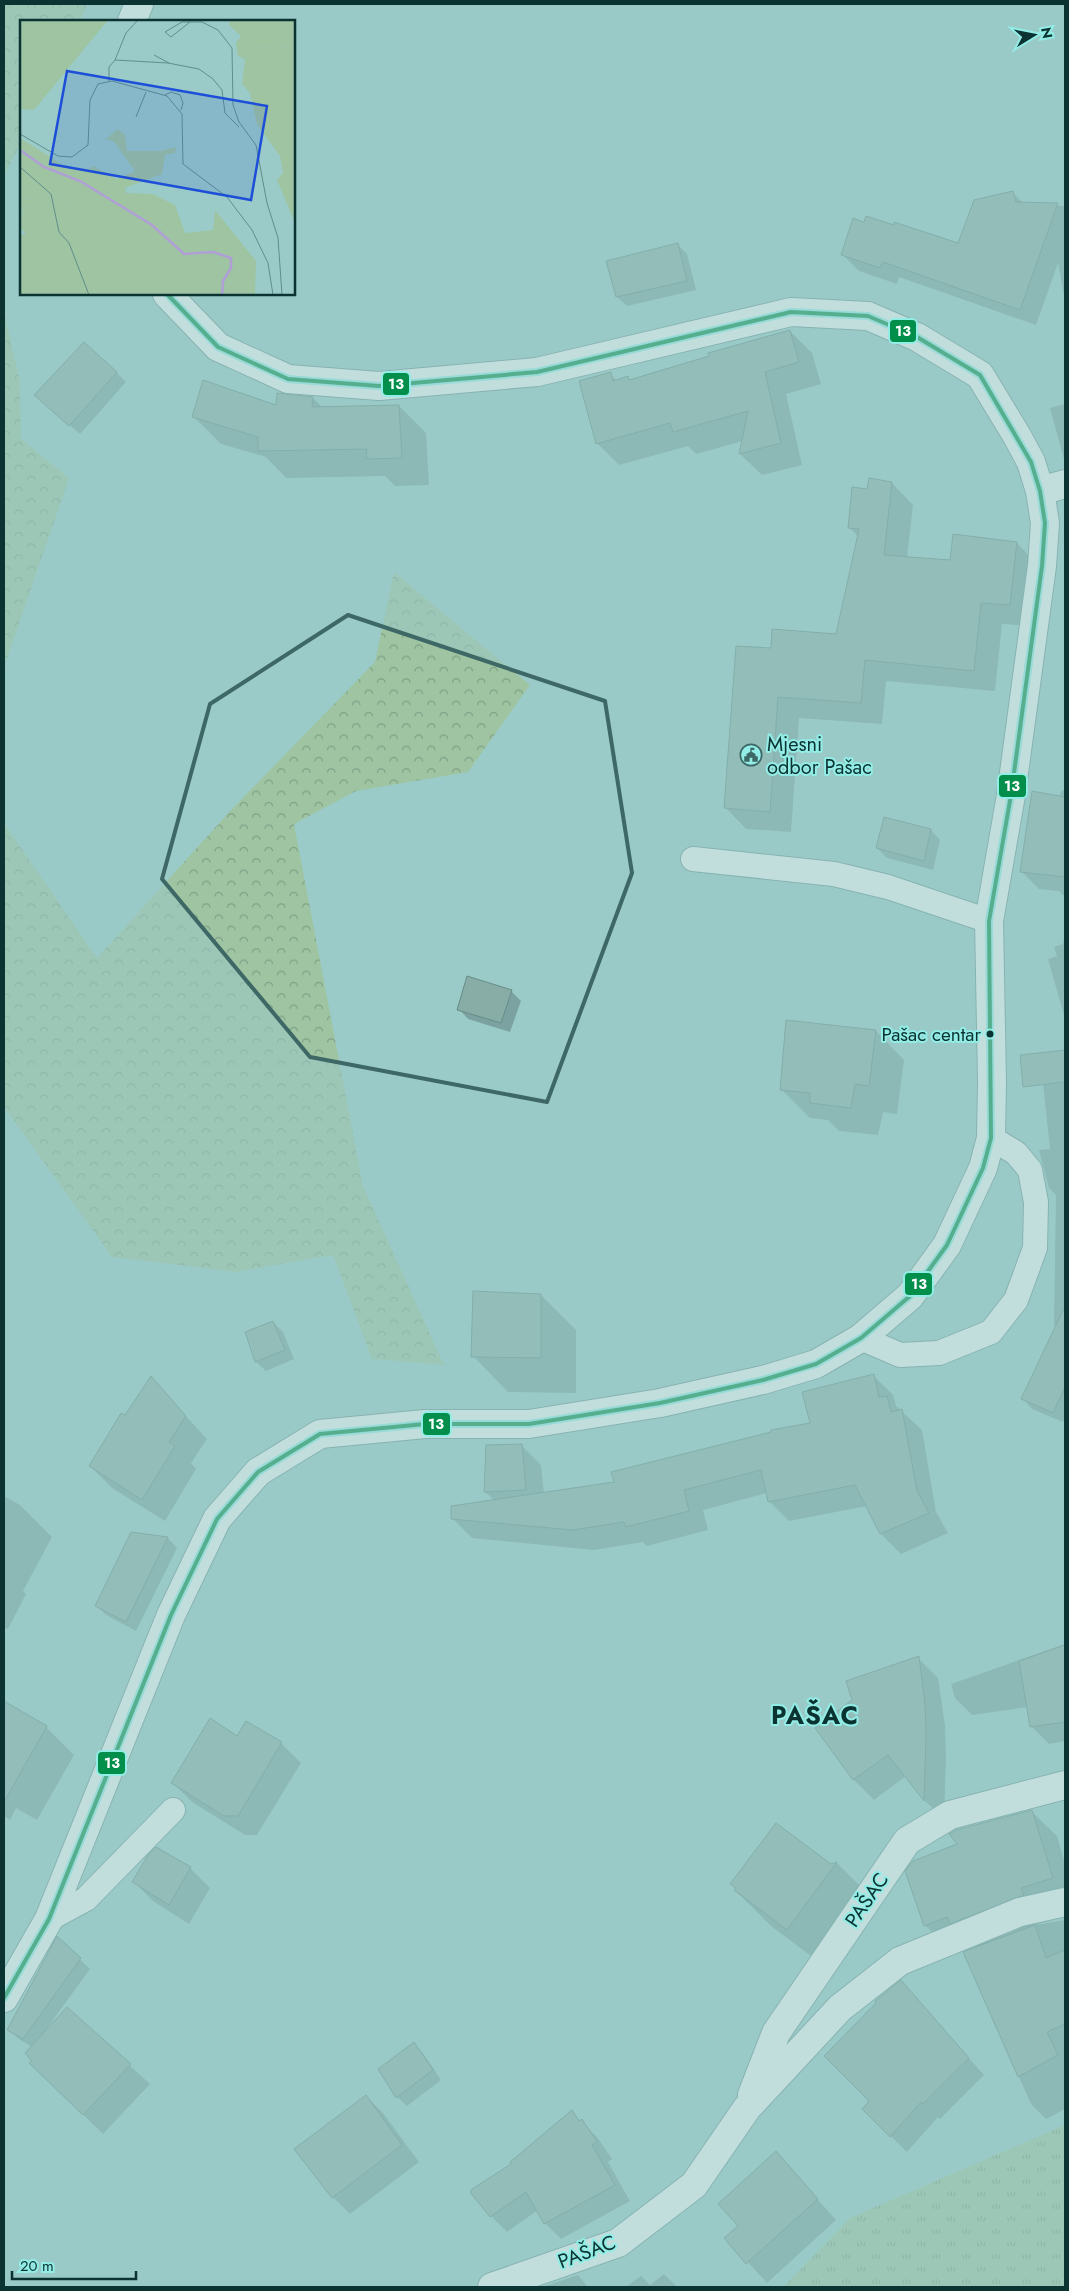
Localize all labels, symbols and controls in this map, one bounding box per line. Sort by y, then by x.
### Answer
north arrow [1009,10,1059,60]
inset map [20,20,295,295]
text: N [1036,26,1058,40]
line badge: 13 [889,319,917,343]
text: 13 [895,321,911,341]
line badge: 13 [382,372,410,396]
text: 13 [388,374,404,394]
place label: Mjesni odbor Pašac [767,730,872,782]
public building icon: Mjesni odbor Pašac [739,743,763,767]
line badge: 13 [998,774,1027,798]
text: 13 [1004,776,1020,796]
place label: Pašac centar [881,1021,981,1048]
marker: Pašac centar [985,1029,995,1039]
line badge: 13 [904,1272,933,1296]
text: 13 [911,1274,927,1294]
line badge: 13 [422,1412,451,1436]
text: 13 [428,1414,444,1434]
district label: PAŠAC [771,1697,859,1733]
line badge: 13 [97,1751,126,1775]
text: 13 [104,1753,120,1773]
street label: PAŠAC [838,1867,896,1933]
street label: PAŠAC [554,2228,620,2276]
scale bar [12,2248,136,2280]
text: 20 m [20,2255,54,2277]

